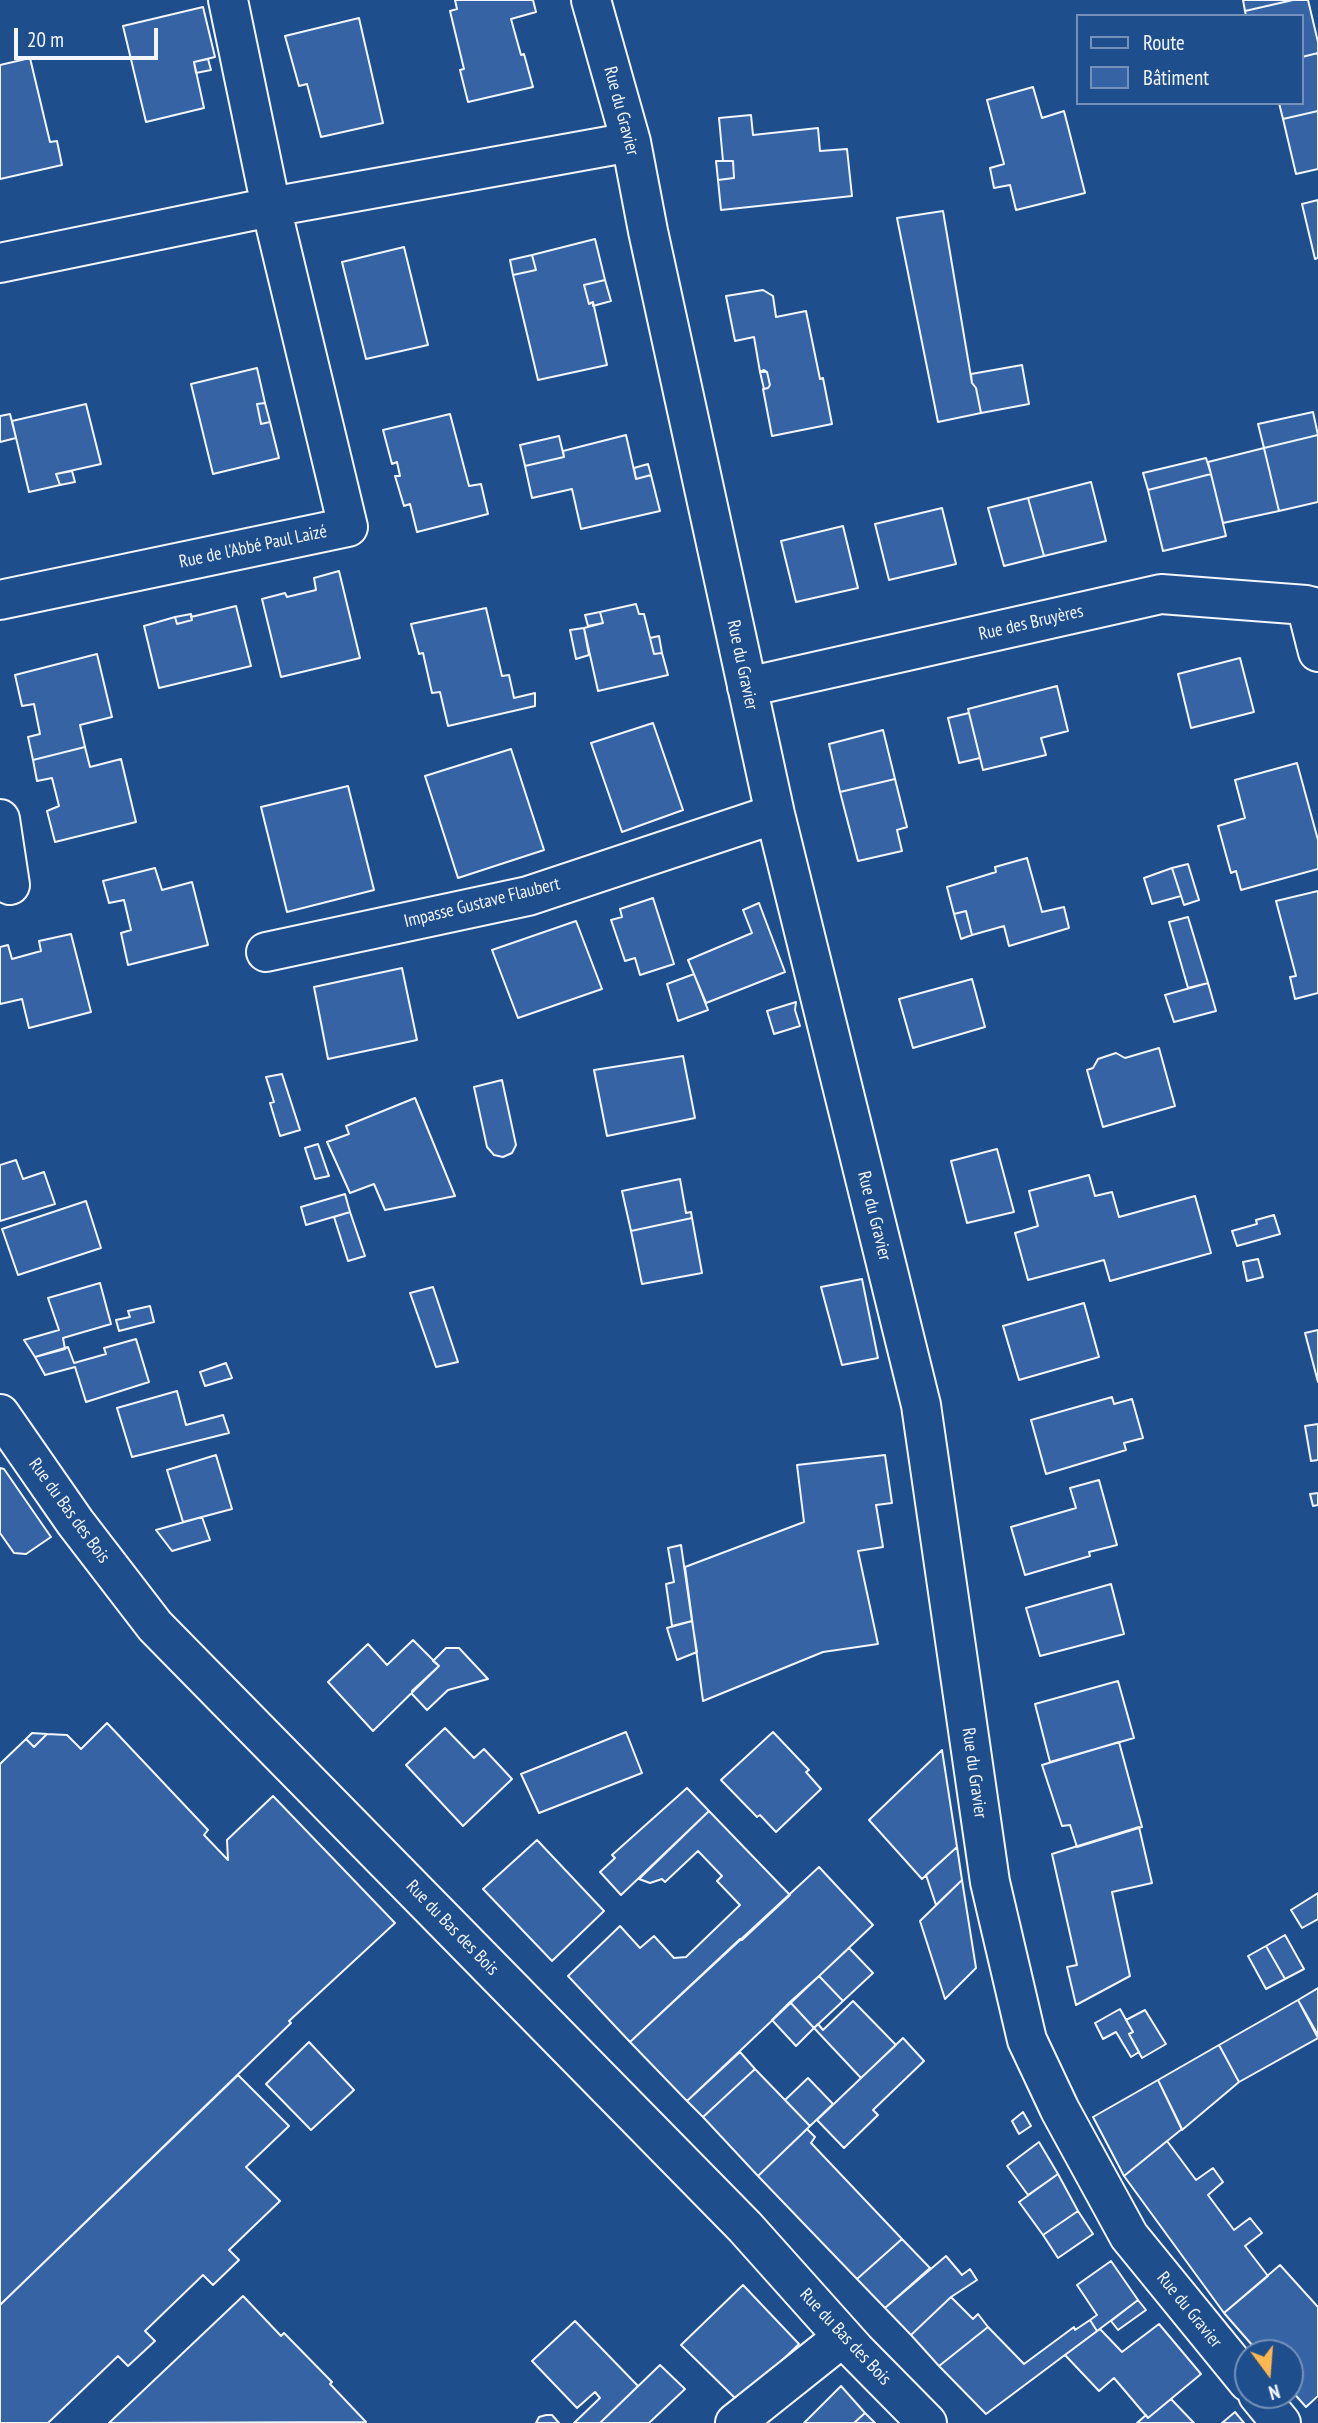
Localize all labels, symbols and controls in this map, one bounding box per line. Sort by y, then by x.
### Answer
scale bar [18,14,161,58]
legend [1076,14,1304,105]
text: 20 m [27,26,64,53]
text: Route [1143,29,1185,56]
street label: Rue du Gravier [599,64,643,158]
text: Bâtiment [1143,64,1209,91]
street label: Rue de l'Abbé Paul Laizé [177,521,329,573]
street label: Rue des Bruyères [977,600,1085,646]
street label: Rue du Gravier [722,618,762,712]
street label: Impasse Gustave Flaubert [402,873,562,933]
street label: Rue du Gravier [852,1169,896,1263]
street label: Rue du Bas des Bois [24,1454,114,1568]
street label: Rue du Gravier [957,1726,991,1820]
street label: Rue du Bas des Bois [401,1876,503,1980]
street label: Rue du Gravier [1152,2268,1226,2352]
street label: Rue du Bas des Bois [795,2284,895,2390]
north arrow [1234,2339,1304,2409]
text: N [1266,2379,1282,2405]

